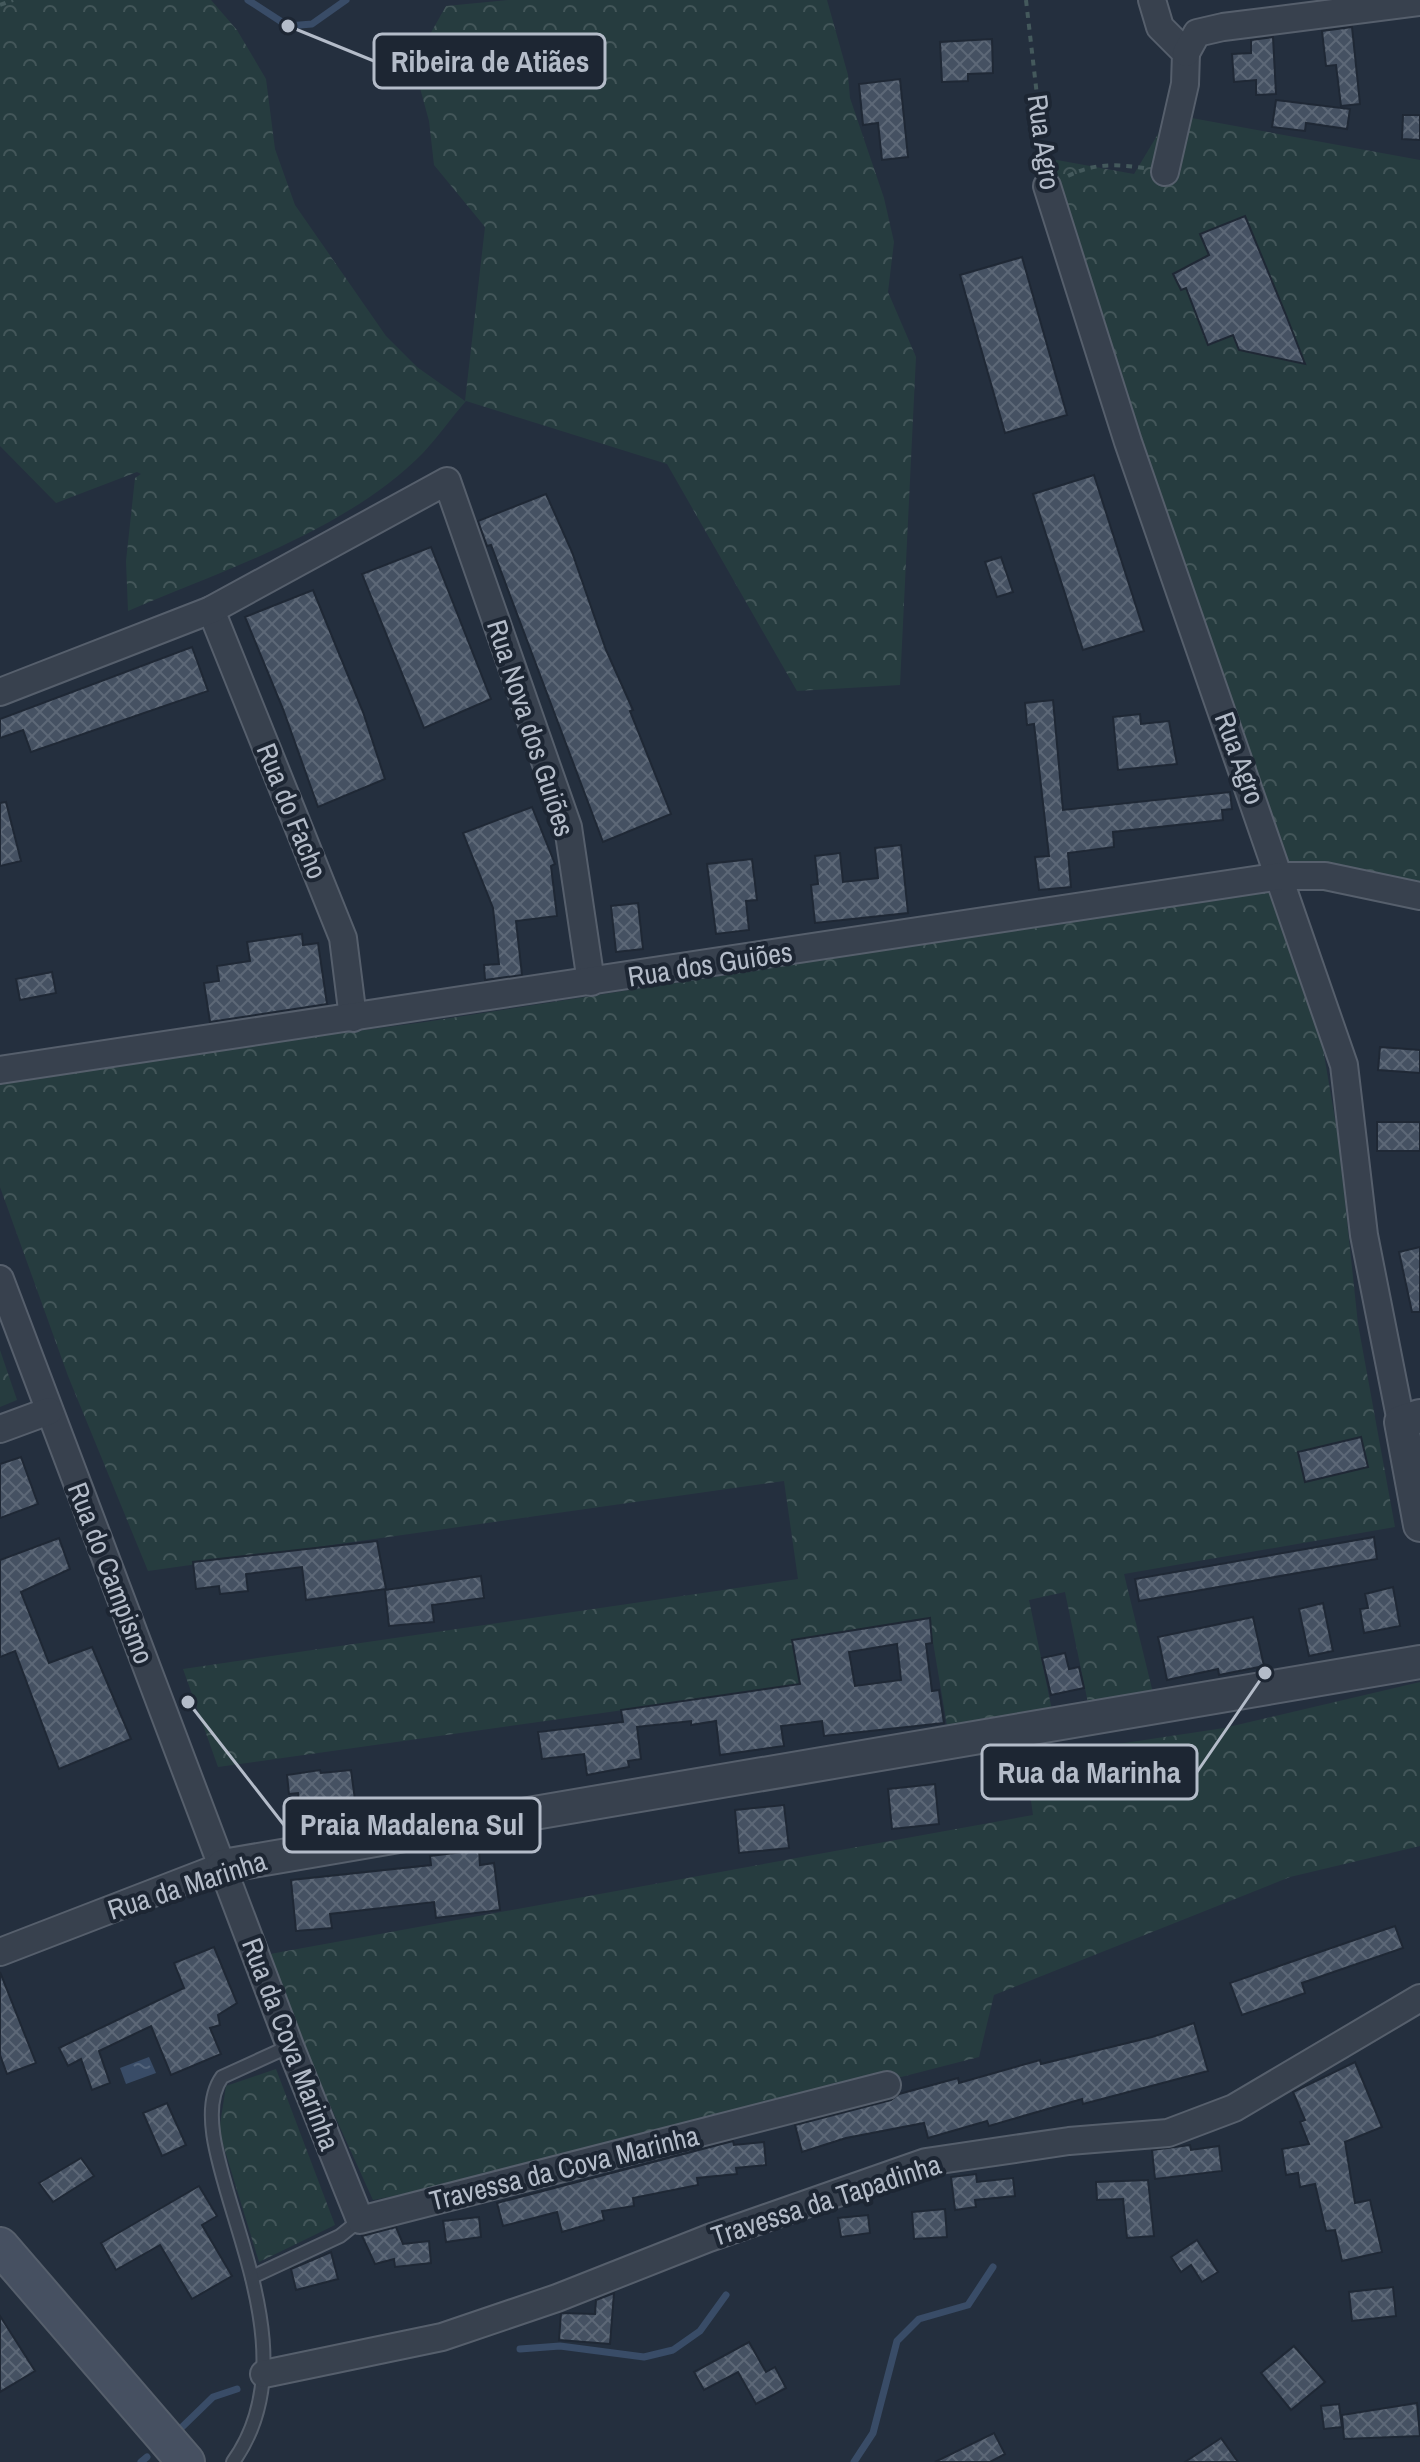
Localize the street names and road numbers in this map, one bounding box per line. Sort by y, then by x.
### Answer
street label: Rua Agro [1019,92,1069,192]
street label: Rua Nova dos Guiões [478,615,584,841]
street label: Rua Agro [1206,707,1274,809]
street label: Rua do Facho [248,738,336,884]
street label: Rua dos Guiões [625,932,795,996]
street label: Rua do Campismo [59,1477,163,1669]
street label: Rua da Marinha [103,1841,271,1929]
street label: Rua da Cova Marinha [233,1932,349,2156]
street label: Travessa da Cova Marinha [425,2116,703,2220]
street label: Travessa da Tapadinha [706,2145,946,2255]

